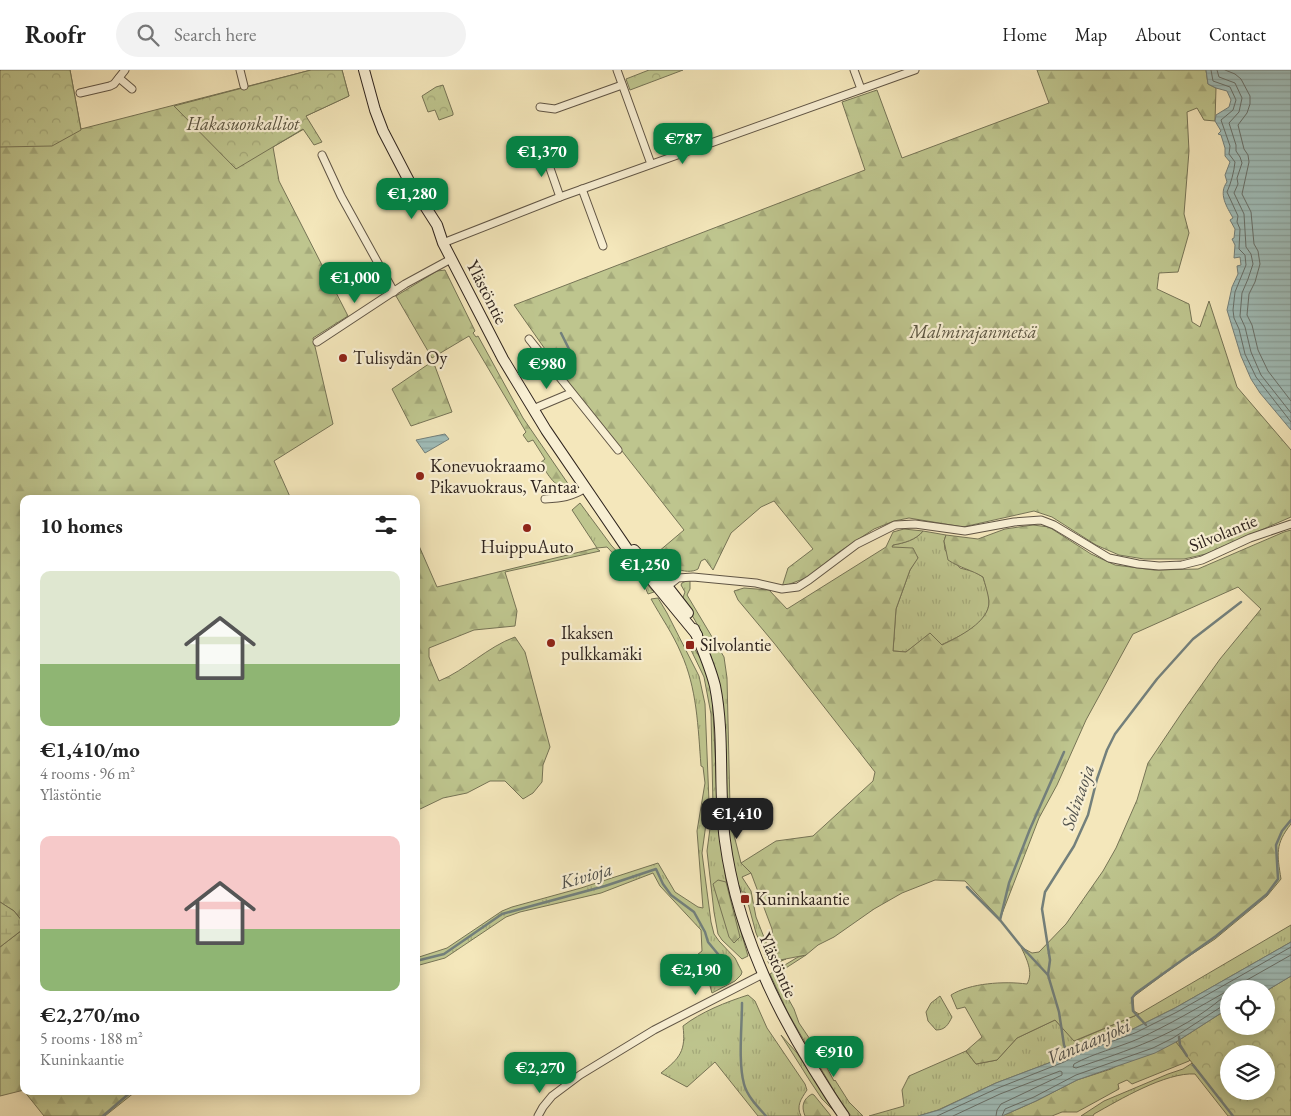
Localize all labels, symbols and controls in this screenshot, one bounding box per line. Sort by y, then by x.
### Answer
search box [116,12,466,57]
text: Roofr [25,19,86,50]
icon: search [134,21,162,49]
text: Search here [174,22,256,47]
text: Home [1002,23,1047,46]
text: Map [1075,23,1107,46]
text: About [1135,23,1181,46]
text: Contact [1209,23,1266,46]
park label: Hakasuonkalliot [186,112,300,135]
pin: €787 [653,122,713,165]
text: €787 [664,128,702,149]
pin: €1,370 [501,136,583,178]
text: €1,370 [517,141,567,162]
pin: €1,280 [371,178,453,220]
text: €1,280 [387,183,437,204]
street label: Ylästöntie [462,256,513,328]
pin: €1,000 [314,262,396,304]
text: €1,000 [330,267,380,288]
park label: Malmirajanmetsä [909,320,1038,344]
place label: Tulisydän Oy [353,346,447,369]
pin: €980 [517,348,577,390]
marker: Tulisydän Oy [337,352,349,364]
text: €980 [528,353,566,374]
place label: Konevuokraamo Pikavuokraus, Vantaa [430,454,578,498]
marker: Konevuokraamo Pikavuokraus, Vantaa [414,470,426,482]
street label: Silvolantie [1185,509,1260,557]
icon: filters [372,511,400,539]
text: 10 homes [40,512,123,539]
marker: HuippuAuto [521,522,533,534]
place label: HuippuAuto [480,535,574,558]
pin: €1,250 [604,548,686,591]
text: €1,250 [620,554,670,575]
icon: home [175,603,265,693]
place label: Ikaksen pulkkamäki [561,621,643,665]
place label: Silvolantie [700,633,771,656]
marker: Ikaksen pulkkamäki [545,637,557,649]
marker: Silvolantie [684,639,696,651]
text: €1,410/mo [40,736,140,763]
water label: Solinaoja [1054,761,1100,834]
text: 4 rooms · 96 m² [40,763,135,784]
text: Ylästöntie [40,784,101,805]
pin: €1,410 [696,798,778,840]
text: €1,410 [712,803,762,824]
water label: Kivioja [556,856,615,895]
icon: home [175,868,265,958]
place label: Kuninkaantie [755,887,850,910]
marker: Kuninkaantie [739,893,751,905]
street label: Ylästöntie [754,929,803,1001]
pin: €2,190 [655,954,737,996]
text: €2,190 [671,959,721,980]
map controls [1220,980,1275,1100]
button: locate [1220,980,1275,1035]
text: €2,270/mo [40,1001,140,1028]
water label: Vantaanjoki [1042,1012,1135,1070]
text: 5 rooms · 188 m² [40,1028,143,1049]
pin: €910 [804,1036,864,1078]
text: €910 [815,1041,853,1062]
button: layers [1220,1045,1275,1100]
text: Kuninkaantie [40,1049,124,1070]
pin: €2,270 [499,1052,581,1094]
text: €2,270 [515,1057,565,1078]

